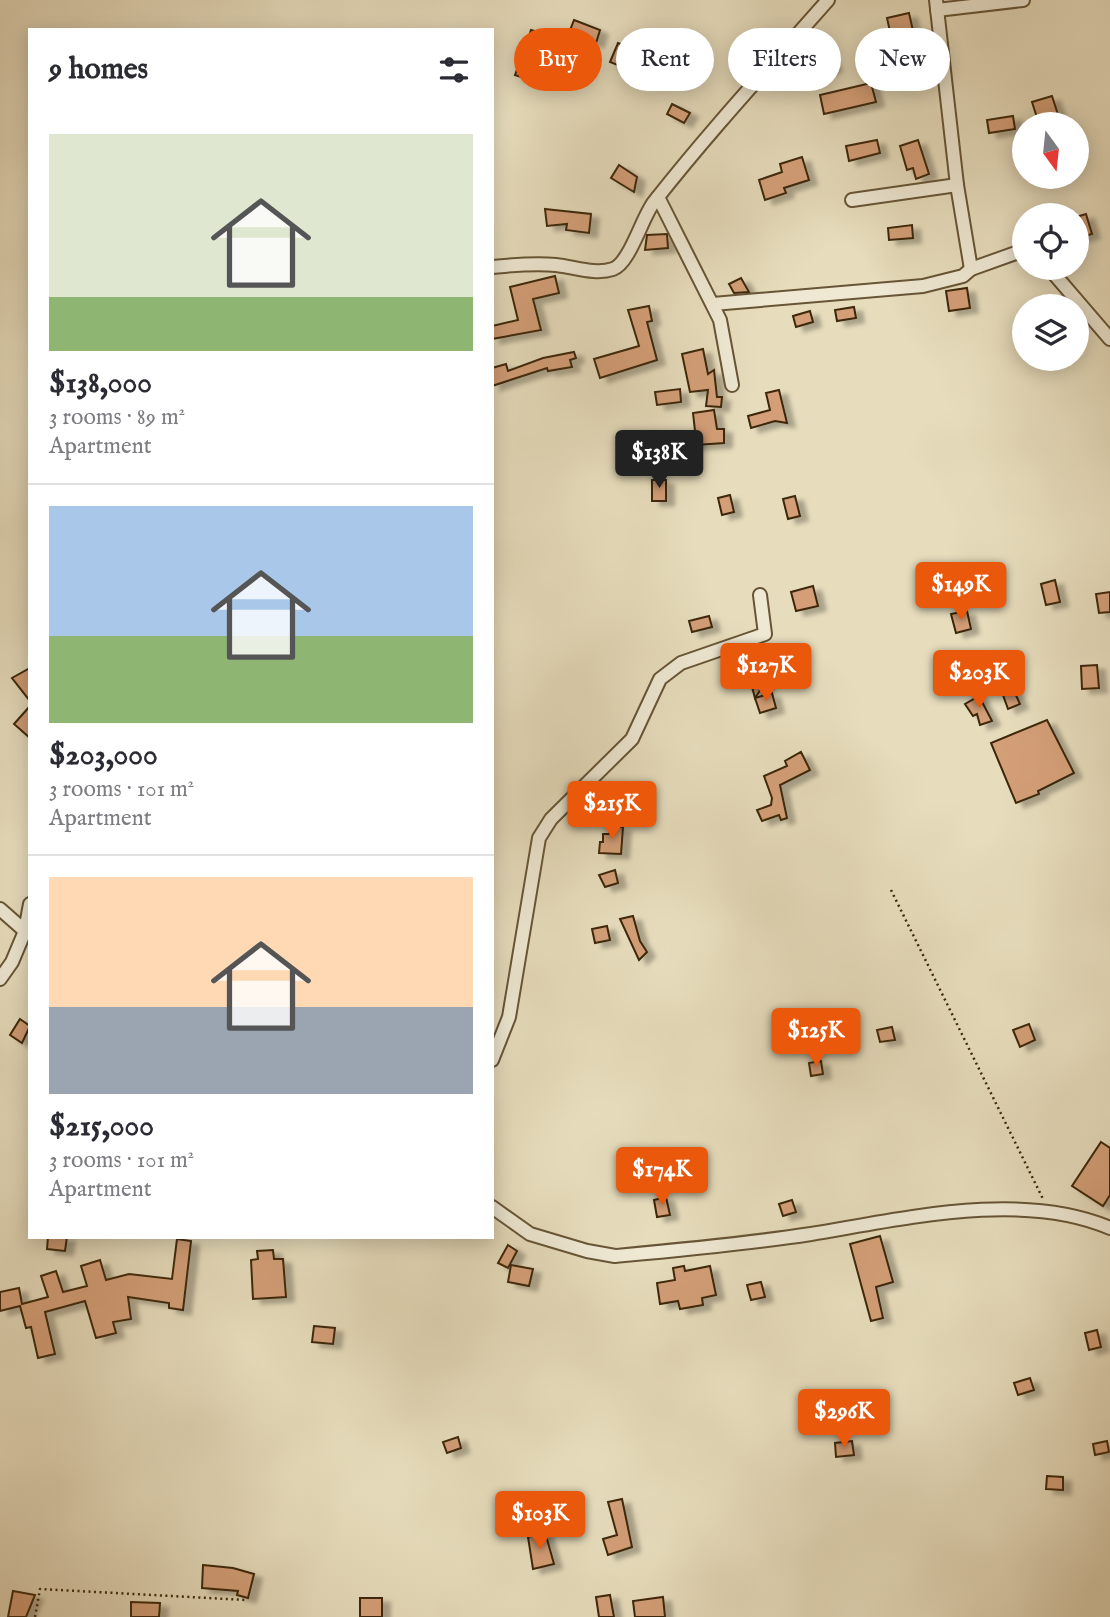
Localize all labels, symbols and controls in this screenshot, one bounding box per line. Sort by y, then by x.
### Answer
chip: Buy [514,28,602,91]
chip: Rent [616,28,714,91]
chip: Filters [728,28,841,91]
chip: New [855,28,950,91]
text: 9 homes [49,51,148,89]
icon: filters [435,51,473,89]
north arrow [1012,112,1088,189]
map controls [1012,112,1089,371]
icon: home [198,180,324,306]
button: locate [1012,203,1089,280]
button: layers [1012,294,1089,371]
text: $138,000 [49,365,152,403]
text: 3 rooms · 89 m² [49,403,185,432]
pin: $138K [610,430,708,490]
text: Apartment [49,432,152,461]
text: $138K [631,438,687,467]
icon: home [198,552,324,678]
pin: $149K [912,562,1010,622]
text: $149K [931,570,991,599]
pin: $127K [717,644,815,703]
pin: $203K [930,650,1028,710]
text: $127K [736,651,796,680]
text: $203K [949,658,1009,687]
text: $203,000 [49,737,158,775]
text: 3 rooms · 101 m² [49,775,194,804]
pin: $215K [563,782,661,841]
text: $215K [583,789,641,818]
text: Apartment [49,804,152,833]
icon: home [198,923,324,1049]
pin: $125K [767,1009,865,1068]
text: $125K [788,1016,845,1045]
text: $215,000 [49,1108,154,1146]
text: 3 rooms · 101 m² [49,1146,194,1175]
pin: $174K [613,1148,711,1207]
text: $174K [632,1155,692,1184]
text: Apartment [49,1175,152,1204]
pin: $296K [795,1390,893,1449]
text: $296K [814,1397,874,1426]
pin: $103K [491,1492,589,1551]
text: $103K [511,1499,569,1528]

